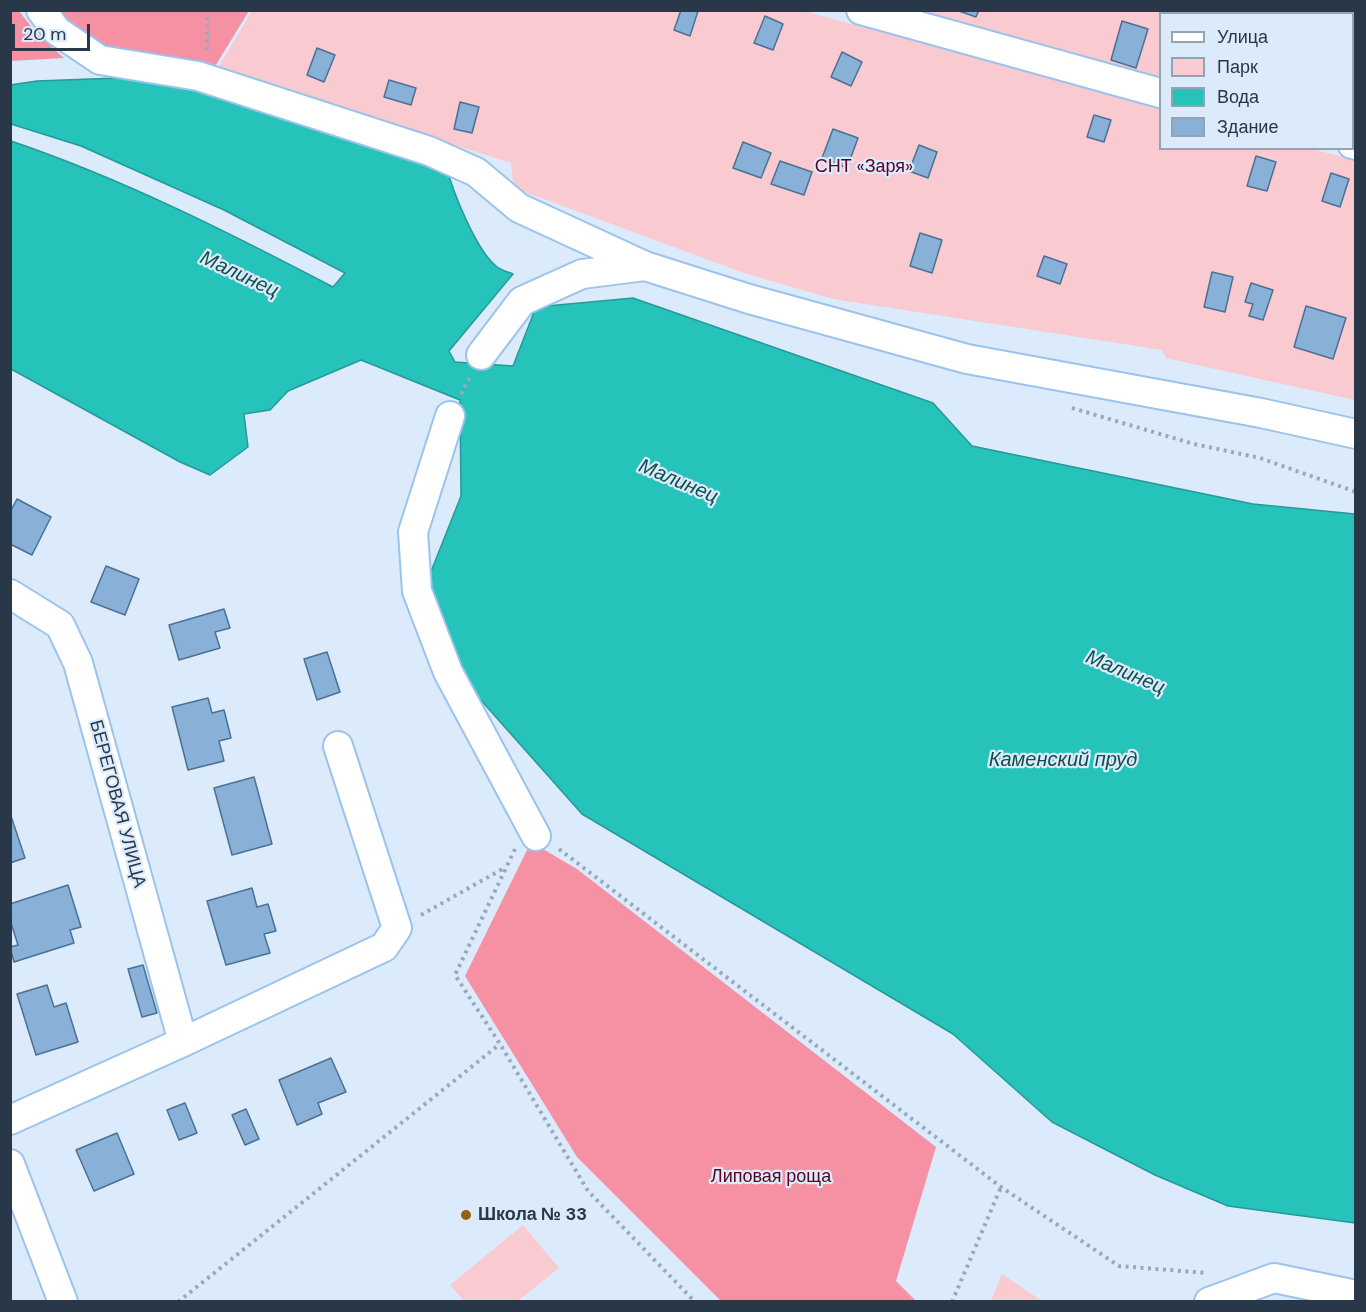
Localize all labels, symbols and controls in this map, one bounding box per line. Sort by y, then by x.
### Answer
scale bar [15,12,93,50]
legend [1159,12,1354,150]
text: 20 m [23,22,66,46]
text: Улица [1217,25,1268,49]
text: Парк [1217,55,1258,79]
text: Вода [1217,85,1259,109]
text: Здание [1217,115,1278,139]
park label: СНТ «Заря» [815,156,913,178]
water label: Малинец [196,246,282,304]
water label: Малинец [635,455,721,509]
water label: Малинец [1082,646,1168,700]
street label: БЕРЕГОВАЯ УЛИЦА [84,718,150,890]
water label: Каменский пруд [989,749,1137,773]
park label: Липовая роща [711,1166,831,1188]
place label: Школа № 33 [478,1204,587,1226]
marker: Школа № 33 [459,1208,473,1222]

